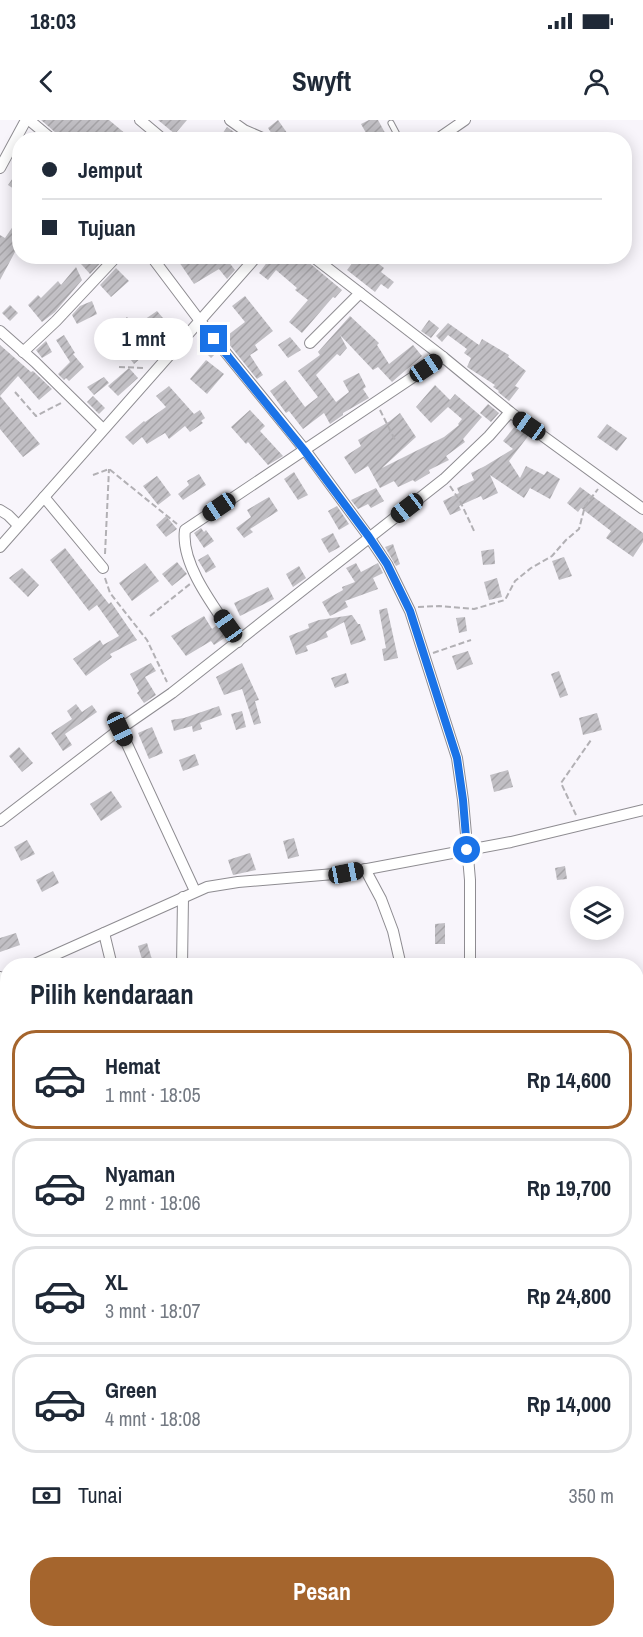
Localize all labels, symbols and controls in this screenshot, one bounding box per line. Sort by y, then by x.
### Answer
text: 18:03 [30,6,76,36]
text: Swyft [292,63,351,99]
icon: back [30,65,63,98]
icon: person [580,65,613,98]
text: Jemput [78,155,142,185]
text: Tujuan [78,213,136,243]
callout: 1 mnt [94,318,193,360]
text: 1 mnt [122,325,165,352]
route end [200,325,227,352]
car [406,350,446,386]
car [509,408,549,444]
car [199,489,239,525]
car [387,490,427,526]
car [210,606,246,646]
car [104,709,136,749]
route start [453,836,480,863]
car [327,861,365,885]
map controls [570,886,624,940]
button: layers [570,886,624,940]
text: Pilih kendaraan [30,976,194,1012]
text: Hemat [105,1051,160,1081]
icon: car [33,1053,87,1107]
text: Rp 14,600 [527,1065,611,1095]
text: 1 mnt · 18:05 [105,1081,201,1108]
text: Nyaman [105,1159,175,1189]
icon: car [33,1161,87,1215]
text: Rp 19,700 [527,1173,611,1203]
text: 2 mnt · 18:06 [105,1189,201,1216]
text: XL [105,1267,128,1297]
icon: car [33,1269,87,1323]
text: Rp 24,800 [527,1281,611,1311]
text: 3 mnt · 18:07 [105,1297,201,1324]
text: Green [105,1375,157,1405]
icon: car [33,1377,87,1431]
text: Rp 14,000 [527,1389,611,1419]
text: 4 mnt · 18:08 [105,1405,201,1432]
icon: cash [30,1479,63,1512]
text: Tunai [78,1480,123,1510]
text: 350 m [568,1482,614,1509]
button: Pesan [30,1557,614,1626]

